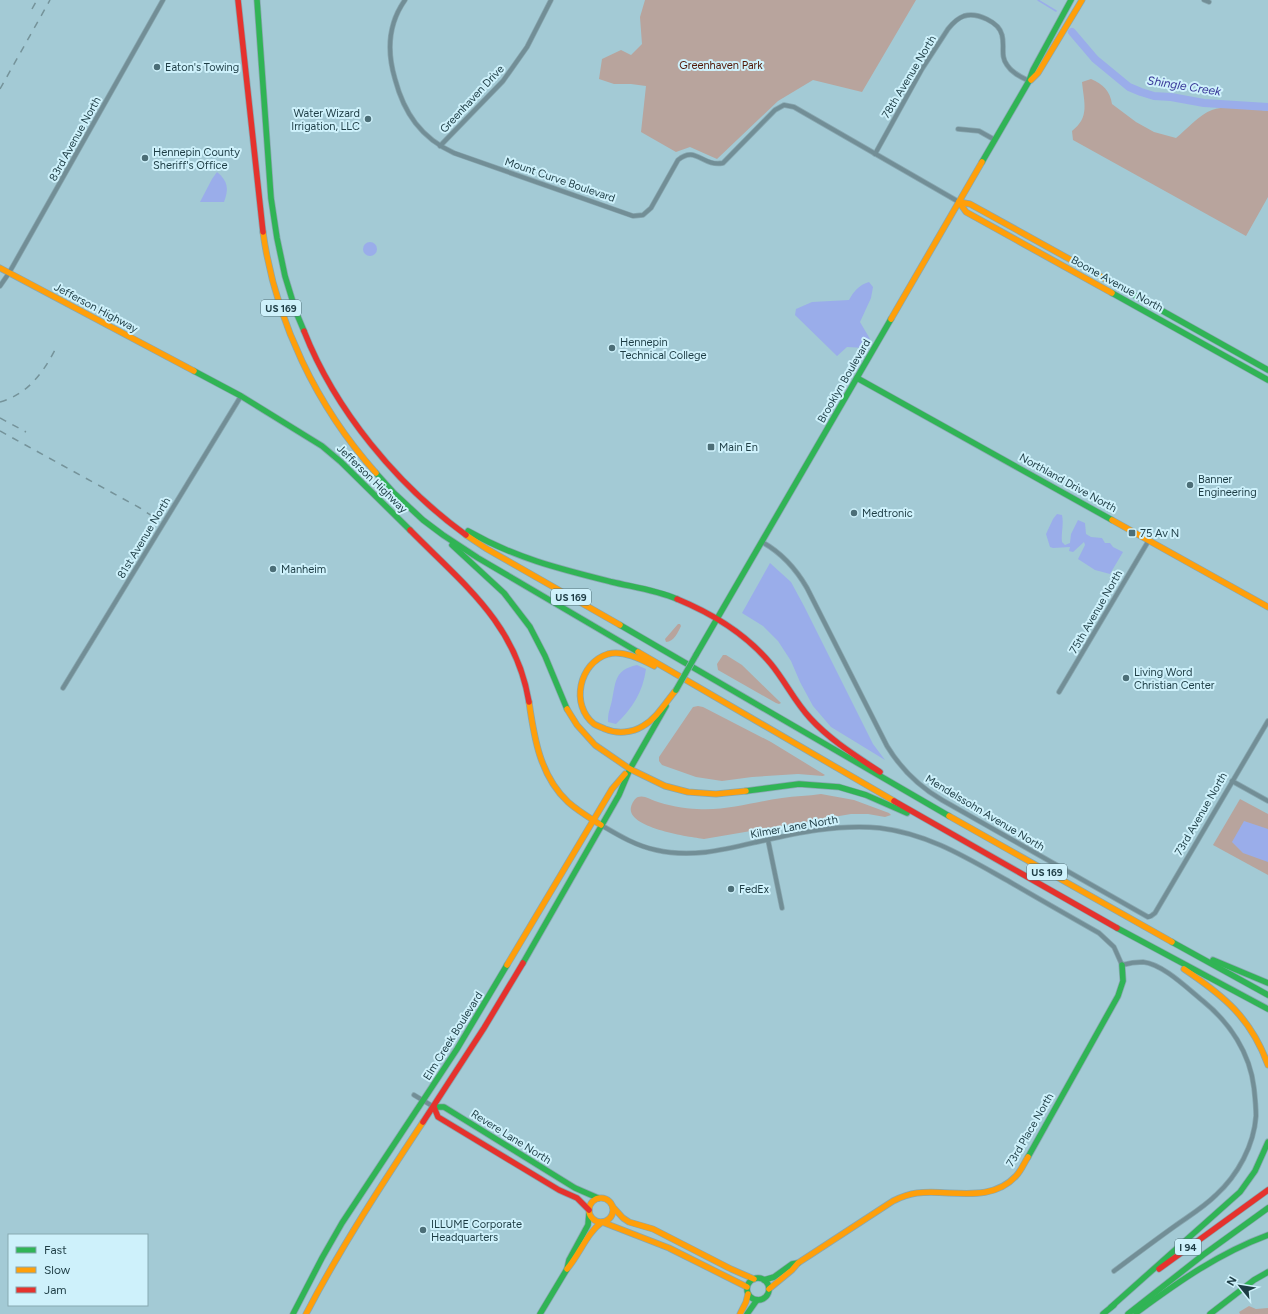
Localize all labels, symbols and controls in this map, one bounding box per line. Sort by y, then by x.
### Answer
street label: 78th Avenue North [879,33,939,121]
park label: Greenhaven Park [679,59,763,72]
place label: Eaton's Towing [165,61,239,74]
marker: Eaton's Towing [152,62,162,72]
street label: Greenhaven Drive [437,62,507,136]
water label: Shingle Creek [1146,73,1223,99]
street label: 83rd Avenue North [46,95,104,183]
place label: Water Wizard Irrigation, LLC [291,107,360,133]
marker: Water Wizard Irrigation, LLC [363,114,373,124]
place label: Hennepin County Sheriff's Office [153,146,240,172]
marker: Hennepin County Sheriff's Office [140,153,150,163]
street label: Mount Curve Boulevard [503,155,617,205]
street label: Boone Avenue North [1069,253,1165,315]
street label: Jefferson Highway [52,280,140,336]
road number: US 169 [261,300,301,316]
place label: Hennepin Technical College [620,336,707,362]
street label: Brooklyn Boulevard [815,337,873,425]
marker: Hennepin Technical College [607,343,617,353]
place label: Main En [719,441,758,454]
street label: Jefferson Highway [334,442,410,516]
marker: Main En [706,442,716,452]
street label: Northland Drive North [1017,451,1119,515]
place label: Banner Engineering [1198,473,1257,499]
marker: Banner Engineering [1185,480,1195,490]
street label: 81st Avenue North [115,495,173,581]
place label: Medtronic [862,507,913,520]
marker: Medtronic [849,508,859,518]
place label: 75 Av N [1140,527,1179,540]
marker: 75 Av N [1127,528,1137,538]
place label: Manheim [281,563,326,576]
marker: Manheim [268,564,278,574]
street label: 75th Avenue North [1067,568,1125,656]
road number: US 169 [551,589,591,605]
place label: Living Word Christian Center [1134,666,1215,692]
marker: Living Word Christian Center [1121,673,1131,683]
street label: 73rd Avenue North [1172,770,1230,858]
street label: Mendelssohn Avenue North [923,772,1047,854]
street label: Kilmer Lane North [749,813,839,841]
road number: US 169 [1027,864,1067,880]
place label: FedEx [739,883,770,896]
marker: FedEx [726,884,736,894]
street label: Elm Creek Boulevard [421,989,485,1083]
street label: 73rd Place North [1004,1091,1056,1169]
street label: Revere Lane North [469,1107,553,1167]
place label: ILLUME Corporate Headquarters [431,1218,522,1244]
marker: ILLUME Corporate Headquarters [418,1225,428,1235]
legend [8,1234,148,1306]
road number: I 94 [1175,1239,1201,1255]
text: Fast [44,1243,67,1257]
text: Slow [44,1263,71,1277]
north arrow [1220,1266,1260,1306]
text: N [1224,1274,1240,1288]
text: Jam [44,1283,67,1297]

